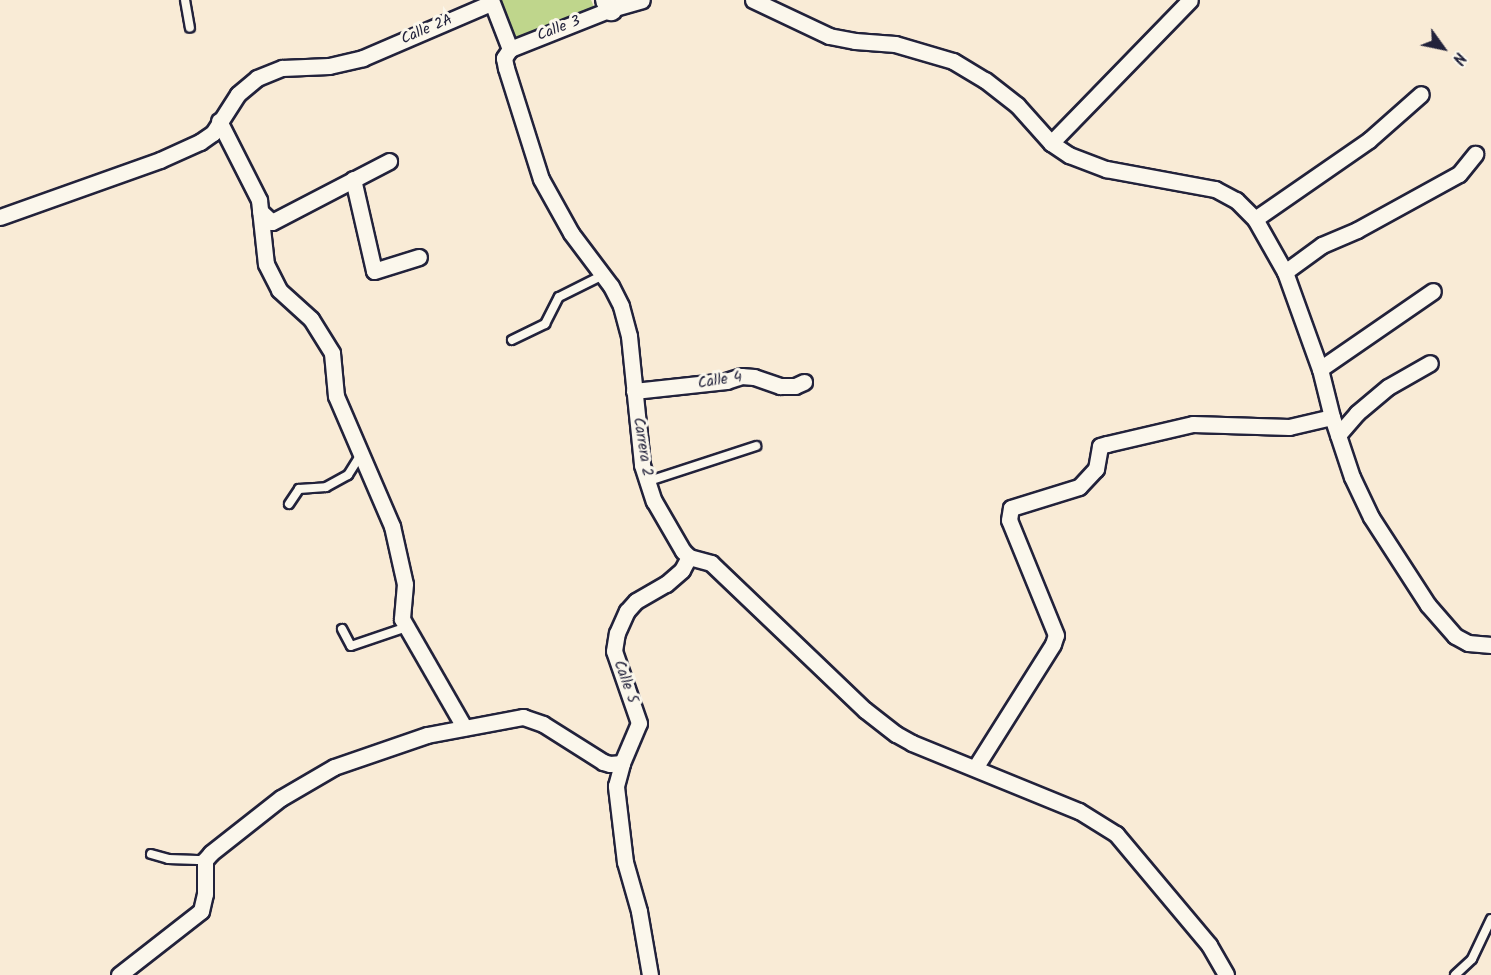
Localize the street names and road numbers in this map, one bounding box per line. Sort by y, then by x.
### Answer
street label: Calle 2A [399,11,455,49]
street label: Calle 3 [535,13,583,45]
street label: Calle 4 [697,369,743,393]
street label: Carrera 2 [628,416,656,478]
street label: Calle 5 [609,658,641,706]

